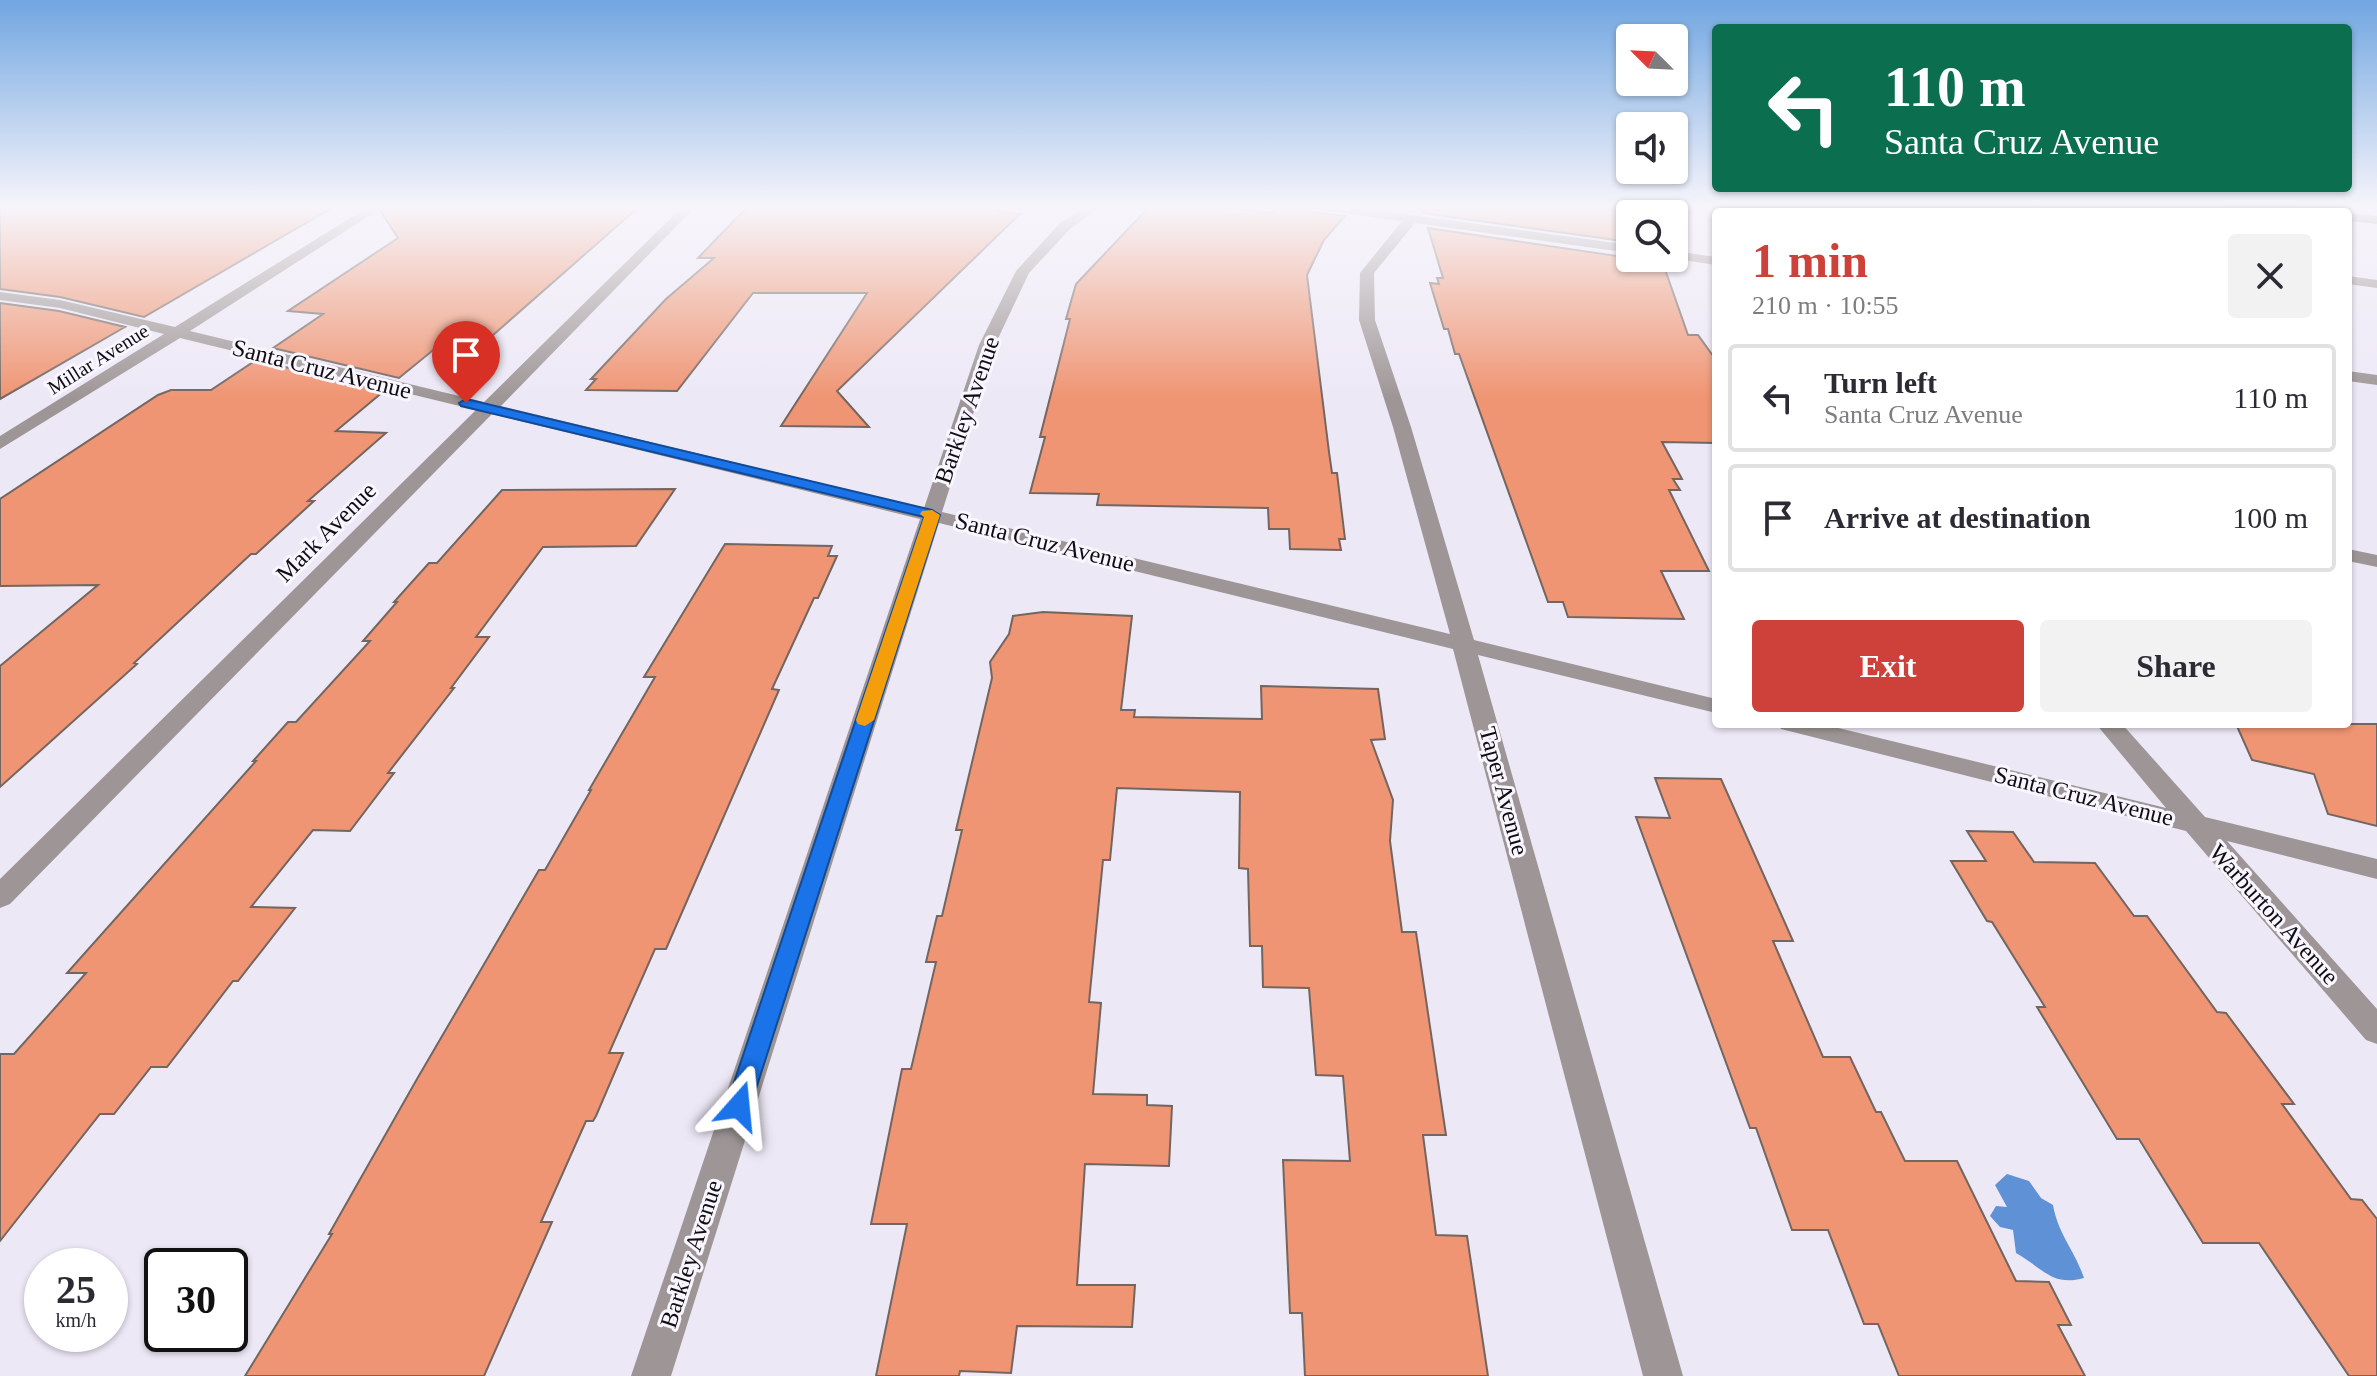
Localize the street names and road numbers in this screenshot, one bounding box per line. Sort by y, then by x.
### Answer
street label: Millar Avenue [44,319,153,399]
street label: Barkley Avenue [930,333,1004,487]
street label: Santa Cruz Avenue [230,334,414,404]
street label: Mark Avenue [271,477,381,587]
street label: Santa Cruz Avenue [953,507,1137,577]
street label: Taper Avenue [1474,724,1534,858]
street label: Santa Cruz Avenue [1992,761,2176,831]
street label: Warburton Avenue [2204,839,2344,989]
street label: Barkley Avenue [655,1177,727,1331]

